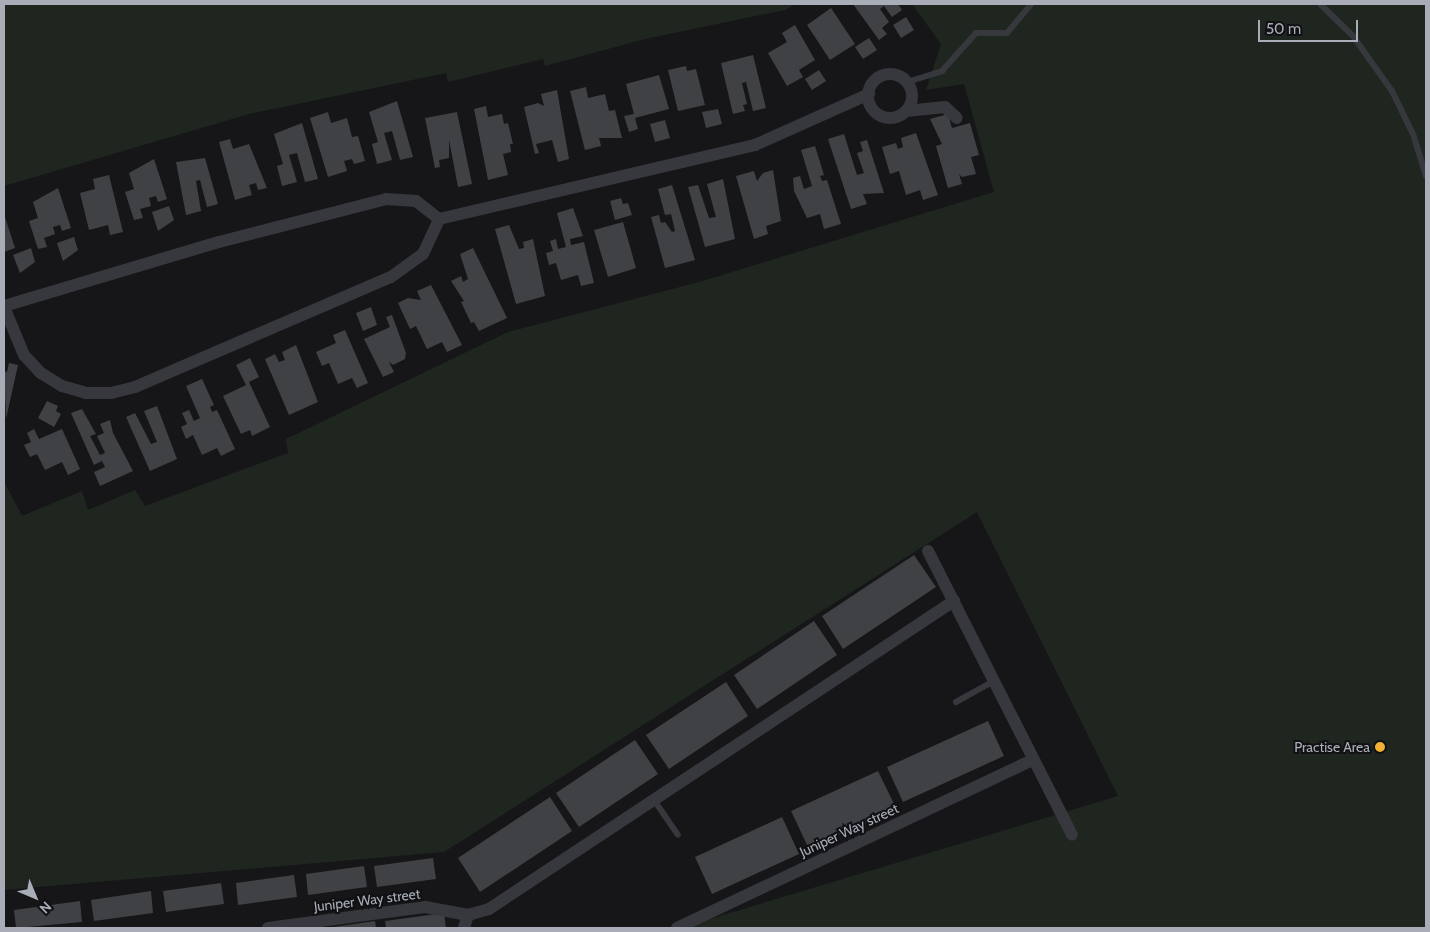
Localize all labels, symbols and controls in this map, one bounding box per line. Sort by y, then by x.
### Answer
scale bar [1260,10,1360,42]
text: 50 m [1266,20,1301,38]
place label: Practise Area [1294,739,1370,755]
marker: Practise Area [1374,741,1386,753]
street label: Juniper Way street [797,800,901,860]
north arrow [10,872,60,922]
street label: Juniper Way street [313,885,421,915]
text: N [36,898,55,917]

